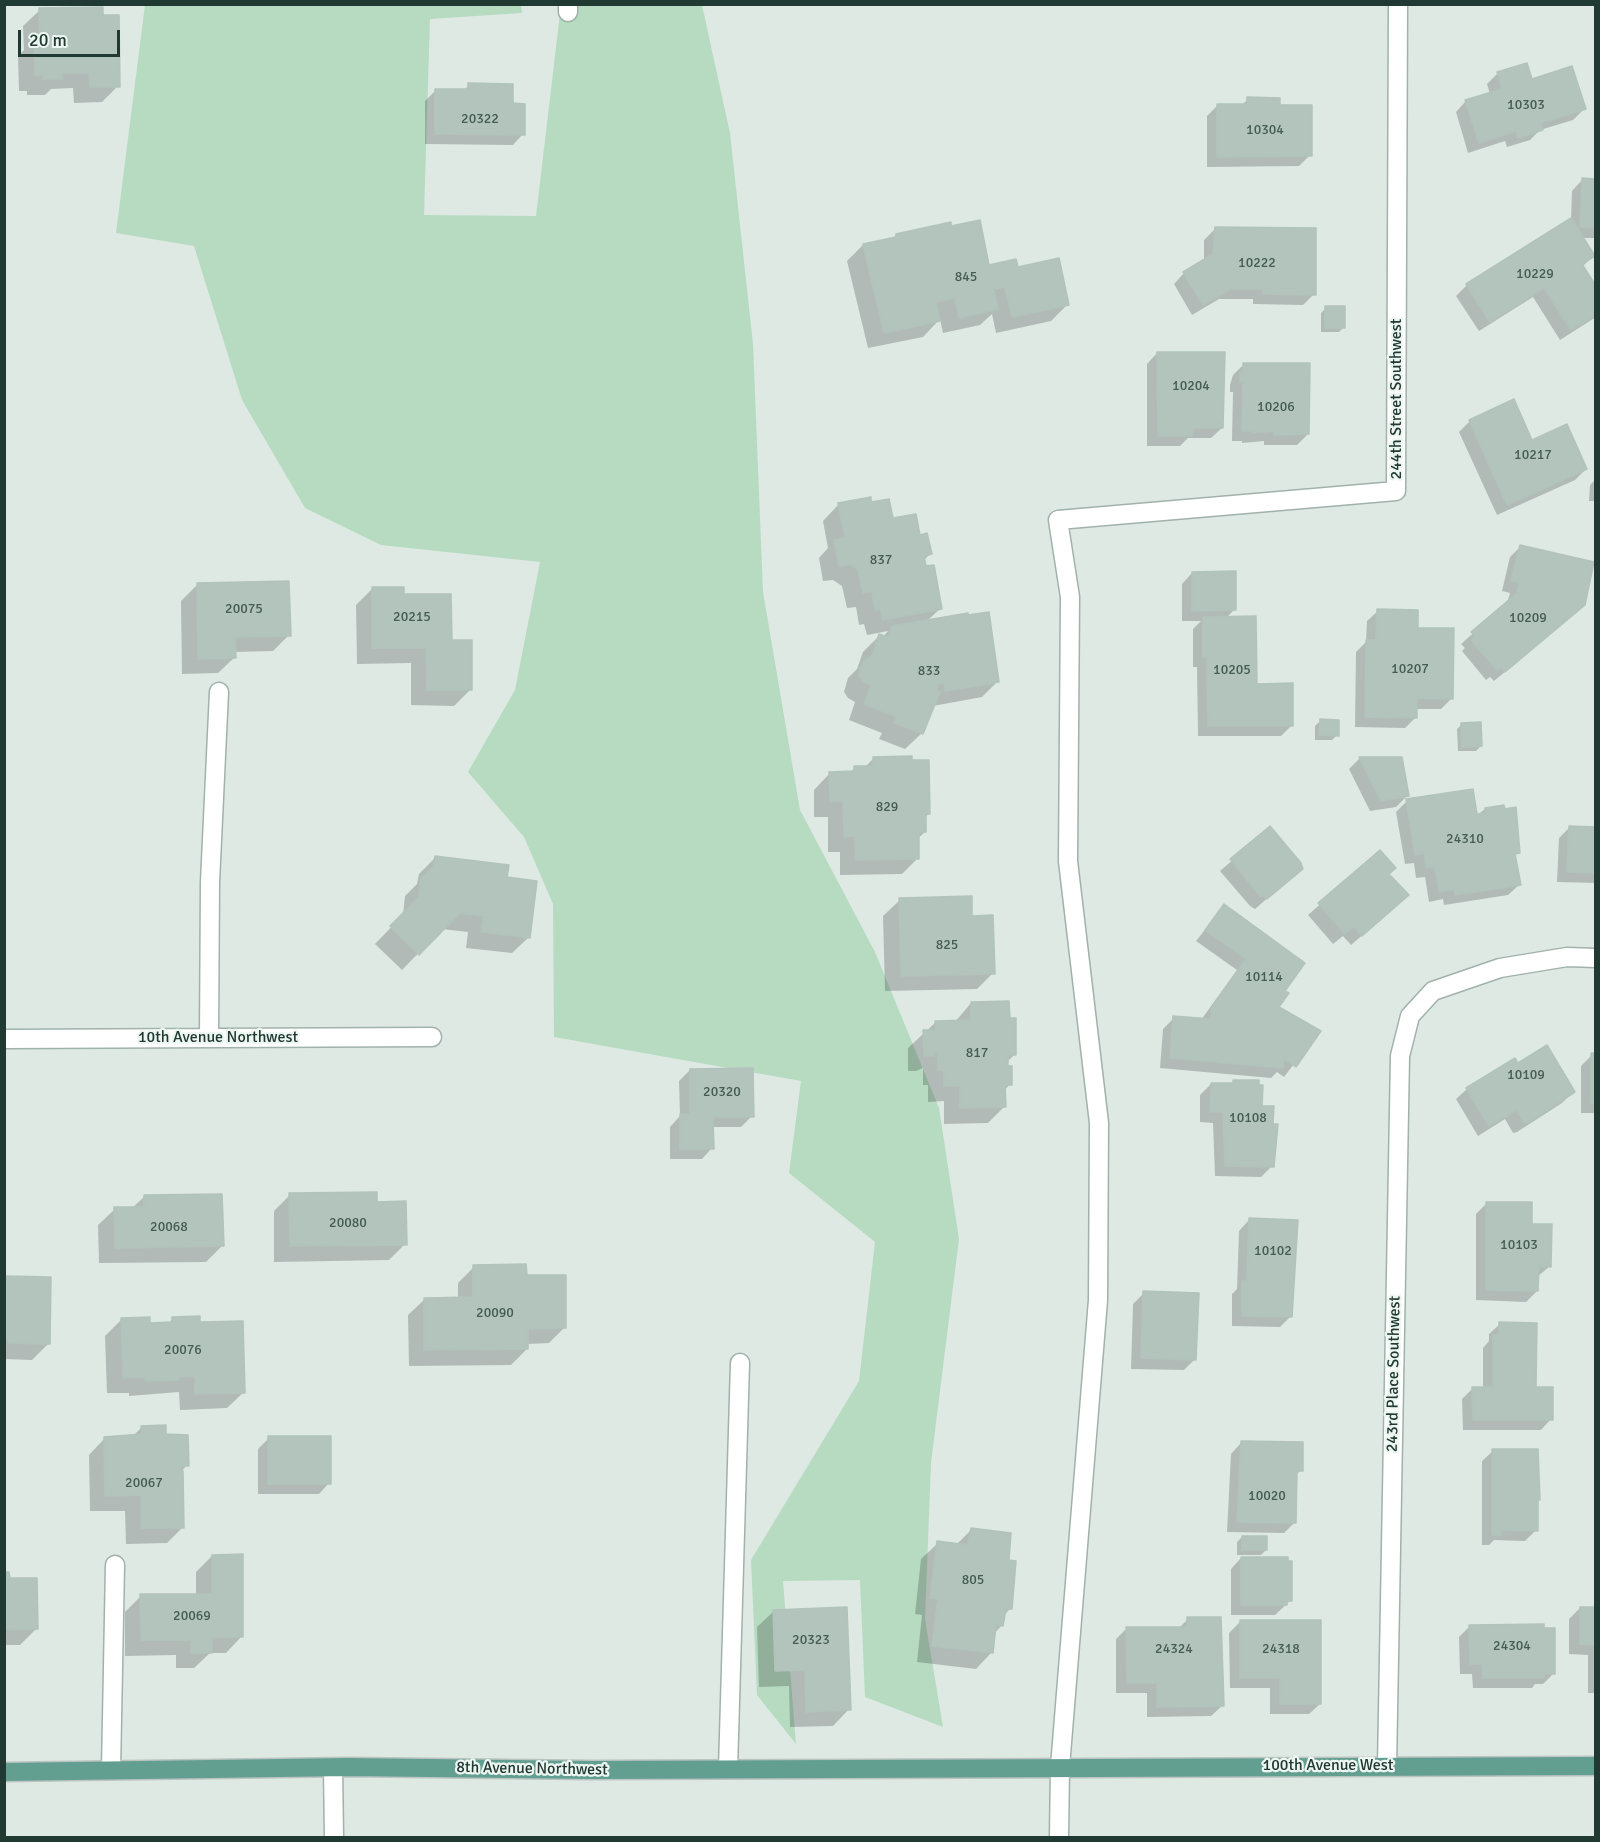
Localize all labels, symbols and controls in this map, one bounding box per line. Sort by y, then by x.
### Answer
scale bar [21,18,123,56]
text: 20 m [29,29,67,51]
house number: 10303 [1507,97,1545,113]
house number: 20322 [461,111,499,127]
house number: 10304 [1246,122,1284,138]
house number: 10222 [1238,255,1276,271]
house number: 10229 [1516,266,1554,282]
house number: 845 [955,269,977,285]
street label: 244th Street Southwest [1387,319,1407,479]
house number: 10204 [1172,378,1210,394]
house number: 10206 [1257,399,1295,415]
house number: 10217 [1514,447,1552,463]
house number: 837 [870,552,892,568]
house number: 20075 [225,601,263,617]
house number: 20215 [393,609,431,625]
house number: 10209 [1509,610,1547,626]
house number: 10207 [1391,661,1429,677]
house number: 10205 [1213,662,1251,678]
house number: 833 [918,663,940,679]
house number: 829 [876,799,898,815]
house number: 24310 [1446,831,1484,847]
house number: 825 [936,937,958,953]
house number: 10114 [1245,969,1283,985]
street label: 10th Avenue Northwest [138,1028,298,1048]
house number: 817 [966,1045,988,1061]
house number: 10109 [1507,1067,1545,1083]
house number: 20320 [703,1084,741,1100]
house number: 10108 [1229,1110,1267,1126]
house number: 20080 [329,1215,367,1231]
house number: 20068 [150,1219,188,1235]
house number: 10103 [1500,1237,1538,1253]
house number: 10102 [1254,1243,1292,1259]
street label: 243rd Place Southwest [1383,1296,1405,1452]
house number: 20090 [476,1305,514,1321]
house number: 20076 [164,1342,202,1358]
house number: 20067 [125,1475,163,1491]
house number: 10020 [1248,1488,1286,1504]
house number: 805 [962,1572,984,1588]
house number: 20069 [173,1608,211,1624]
house number: 20323 [792,1632,830,1648]
house number: 24304 [1493,1638,1531,1654]
house number: 24324 [1155,1641,1193,1657]
house number: 24318 [1262,1641,1300,1657]
street label: 100th Avenue West [1263,1756,1393,1776]
street label: 8th Avenue Northwest [456,1758,608,1780]

